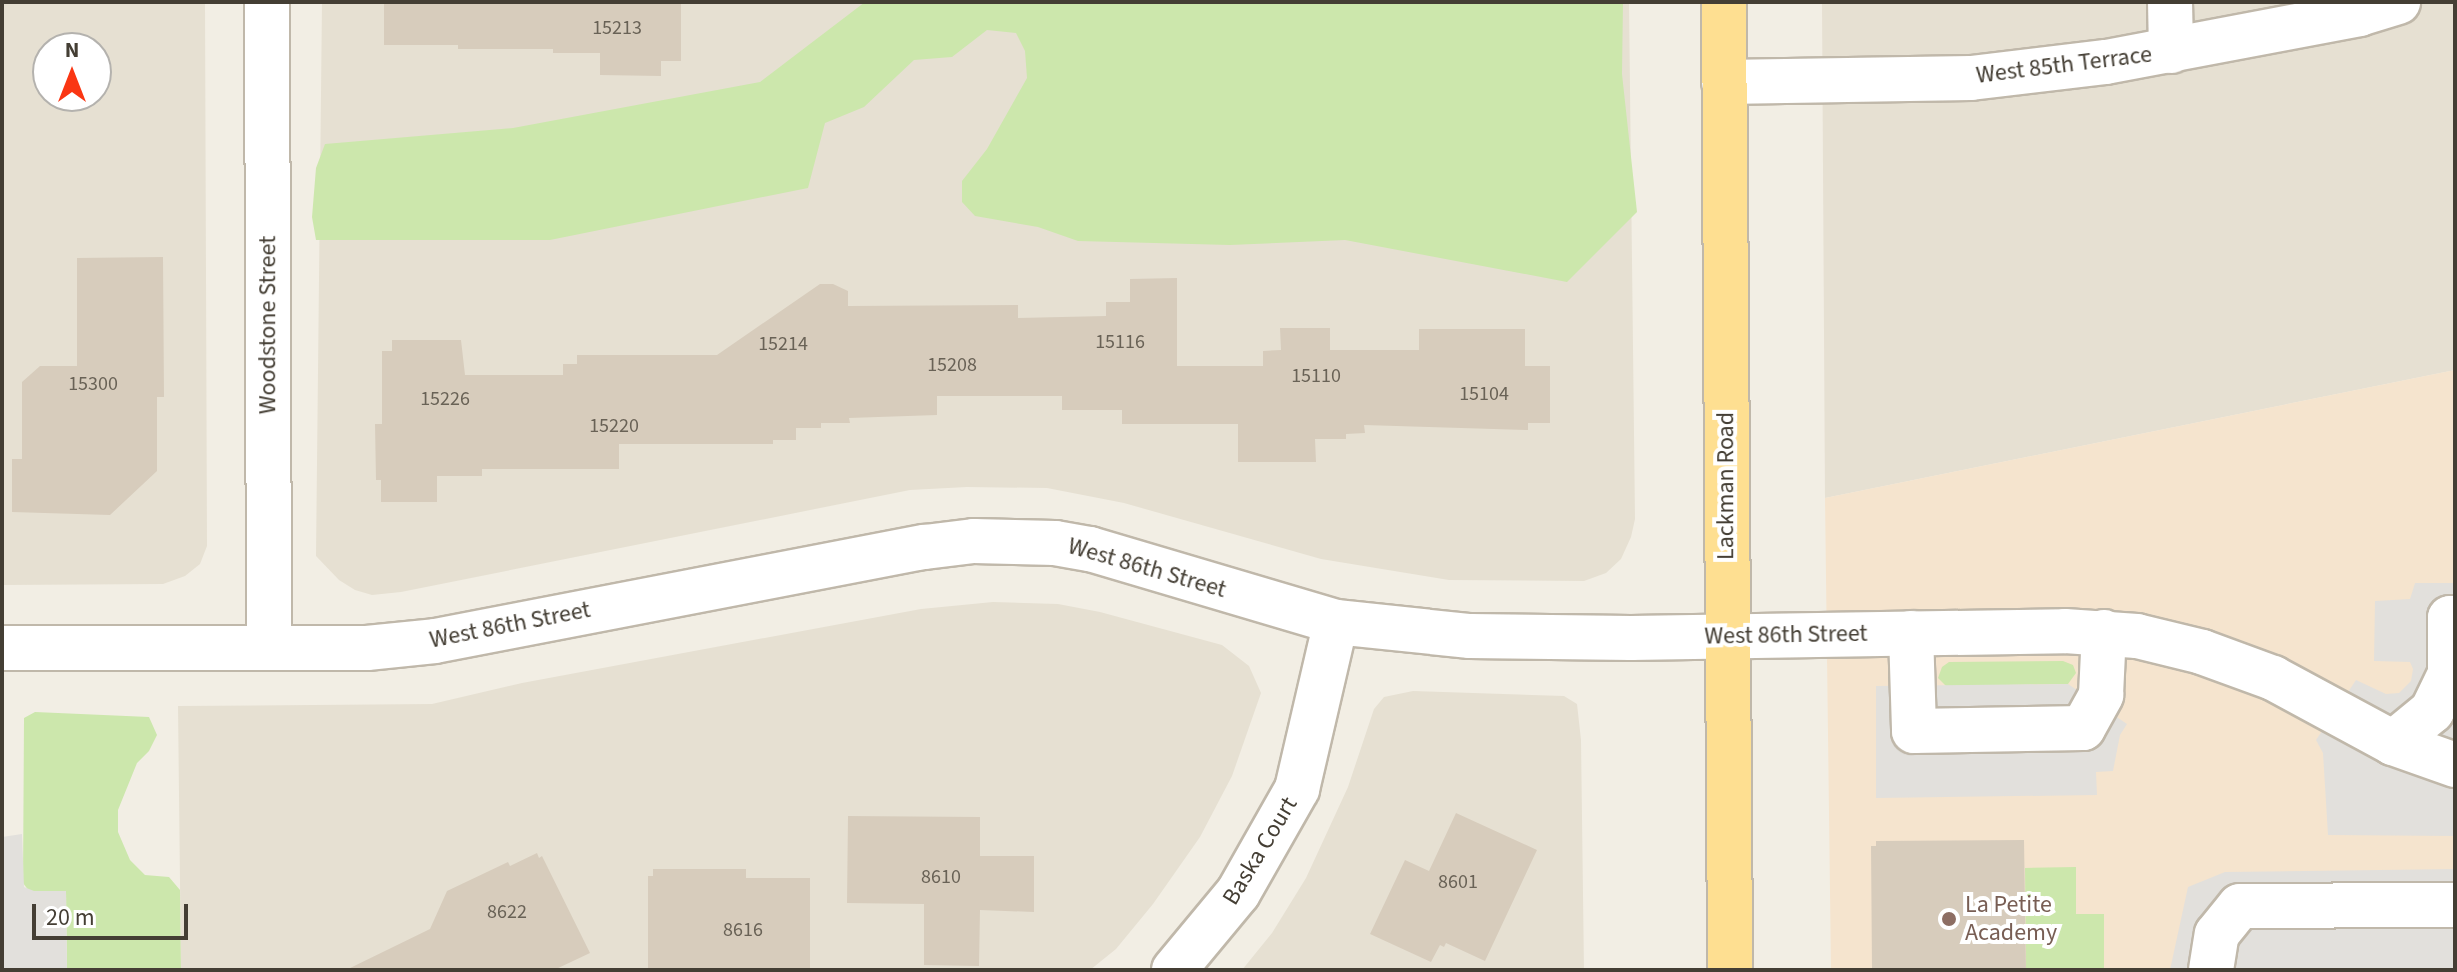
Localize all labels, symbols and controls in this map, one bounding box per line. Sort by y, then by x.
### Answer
house number: 15213 [592,16,642,40]
north arrow [32,32,112,112]
text: N [65,34,79,66]
street label: West 85th Terrace [1975,40,2153,90]
street label: Woodstone Street [254,236,282,414]
house number: 15116 [1095,330,1145,354]
house number: 15214 [758,332,808,356]
house number: 15208 [927,353,977,377]
house number: 15110 [1291,364,1341,388]
house number: 15300 [68,372,118,396]
house number: 15104 [1459,382,1509,406]
house number: 15226 [420,387,470,411]
street label: Lackman Road [1712,412,1740,560]
house number: 15220 [589,414,639,438]
street label: West 86th Street [1065,532,1229,604]
street label: West 86th Street [427,595,593,655]
street label: West 86th Street [1704,619,1868,651]
street label: Baska Court [1216,792,1304,910]
house number: 8610 [921,865,961,889]
house number: 8601 [1438,870,1478,894]
scale bar [36,888,192,938]
place label: La Petite Academy [1965,891,2057,947]
text: 20 m [46,900,95,935]
house number: 8622 [487,900,527,924]
marker: La Petite Academy [1940,910,1958,928]
house number: 8616 [723,918,763,942]

